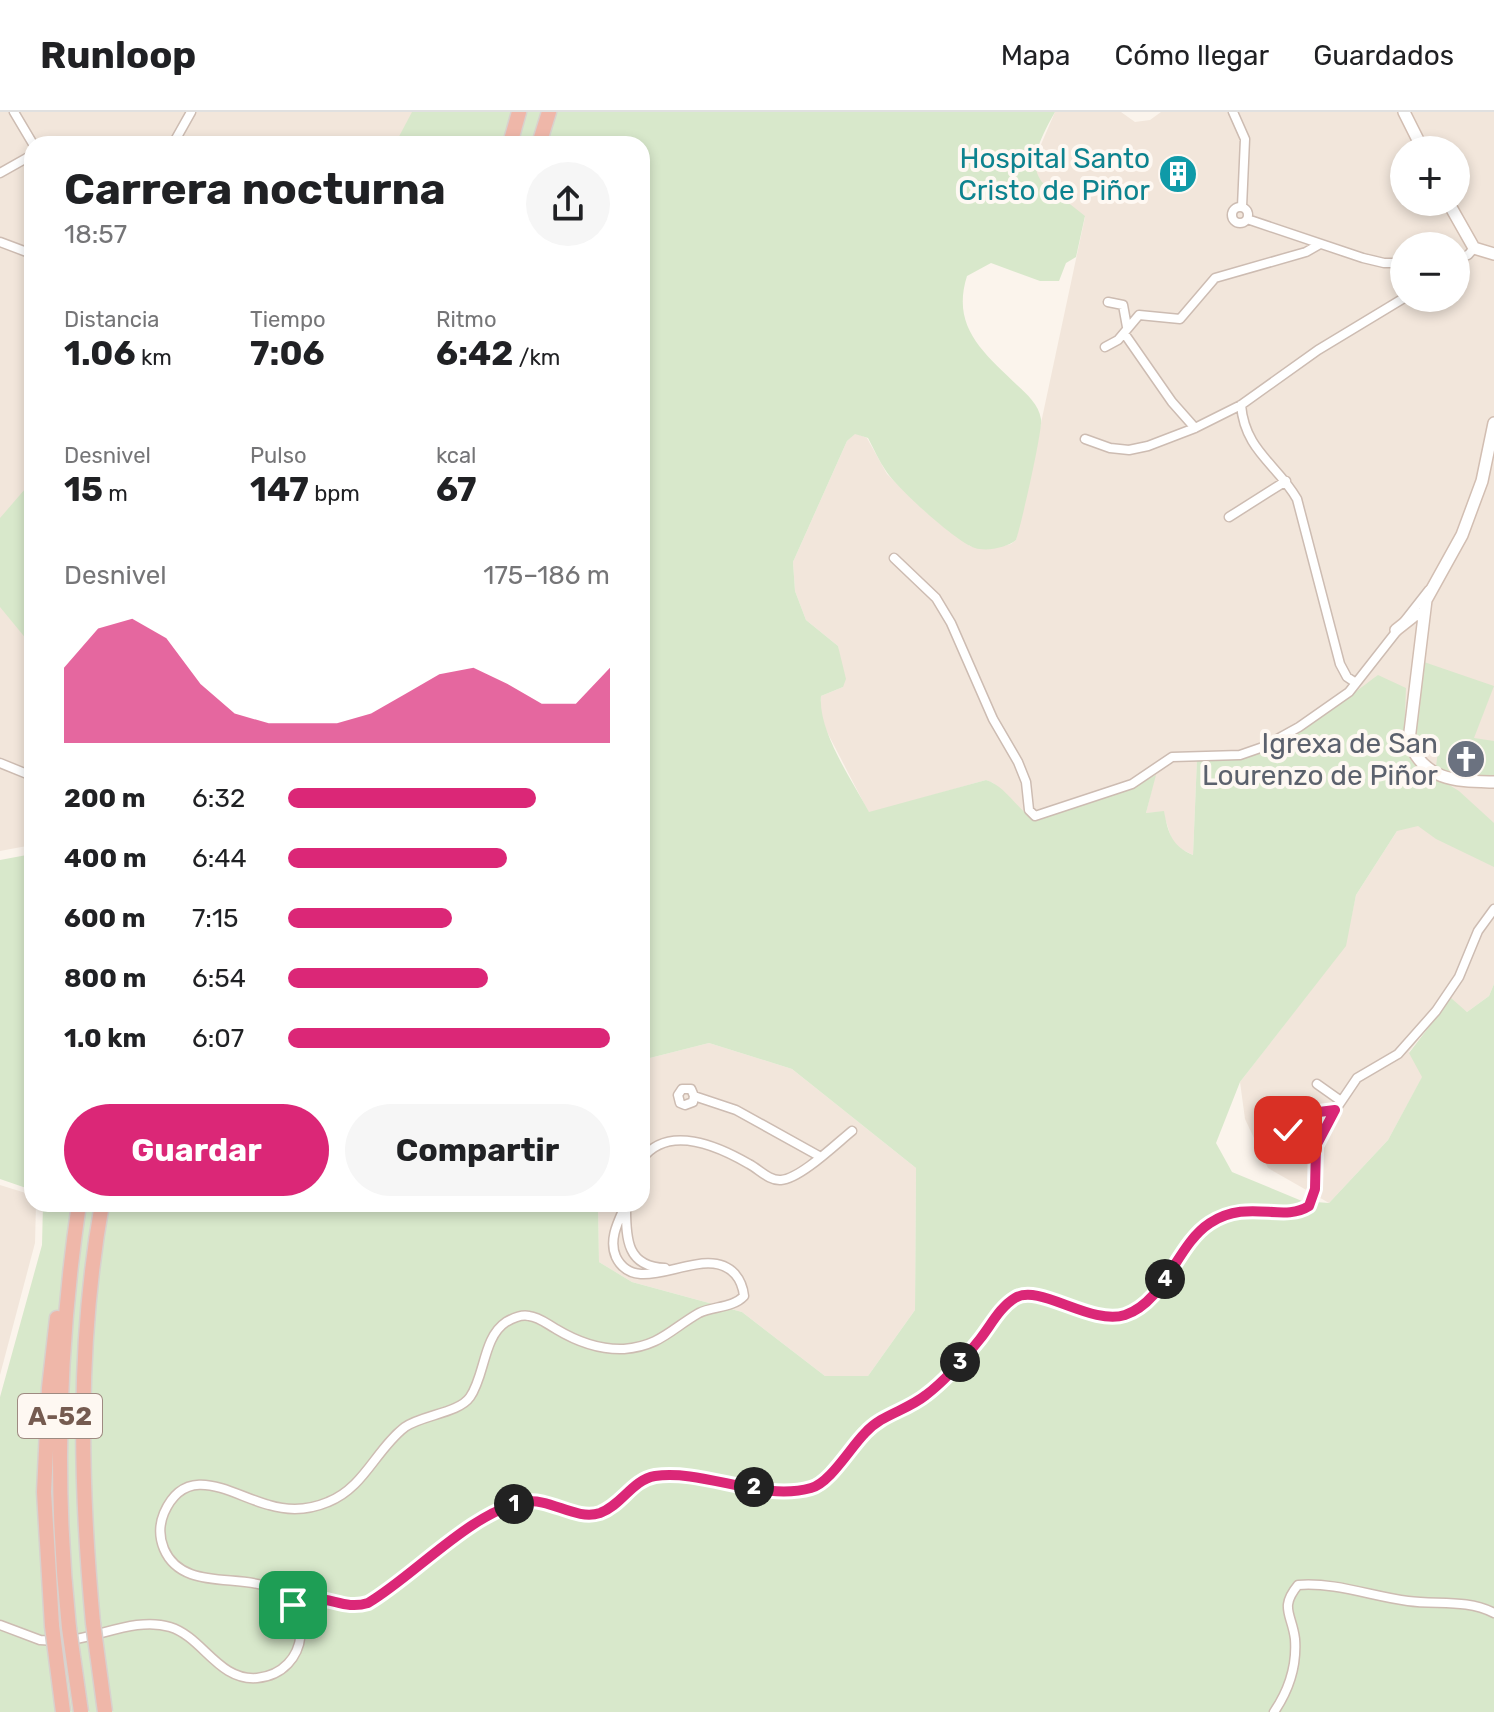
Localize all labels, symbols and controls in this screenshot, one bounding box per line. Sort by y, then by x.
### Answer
text: Runloop [40,32,196,78]
text: Mapa [1001,39,1070,72]
text: Cómo llegar [1114,39,1269,72]
text: Guardados [1313,39,1454,72]
map controls [1390,136,1470,312]
button: + [1390,136,1470,216]
place label: Hospital Santo Cristo de Piñor [958,142,1150,207]
building icon: Hospital Santo Cristo de Piñor [1157,153,1199,195]
button: share [526,162,610,246]
text: Carrera nocturna [64,163,446,215]
text: 18:57 [64,219,127,250]
button: − [1390,232,1470,312]
text: Distancia [64,306,159,333]
text: Tiempo [250,306,326,333]
text: Ritmo [436,306,497,333]
text: 1.06 [64,333,136,374]
text: 7:06 [250,333,325,374]
text: 6:42 [436,333,513,374]
text: km [136,344,172,371]
text: /km [513,344,560,371]
text: Desnivel [64,442,151,469]
text: Pulso [250,442,307,469]
text: kcal [436,442,476,469]
text: 15 [64,469,103,510]
text: 147 [250,469,309,510]
text: 67 [436,469,476,510]
text: m [103,480,128,507]
text: bpm [309,480,360,507]
text: Desnivel [64,560,167,591]
text: 175–186 m [483,560,610,591]
place label: Igrexa de San Lourenzo de Piñor [1202,727,1438,792]
church icon: Igrexa de San Lourenzo de Piñor [1445,738,1487,780]
text: 200 m [64,783,146,814]
text: 6:32 [192,783,245,814]
text: 400 m [64,843,146,874]
text: 6:44 [192,843,247,874]
text: 600 m [64,903,146,934]
text: 7:15 [192,903,239,934]
text: 800 m [64,963,146,994]
text: 6:54 [192,963,246,994]
text: 1.0 km [64,1023,146,1054]
text: 6:07 [192,1023,244,1054]
pin [1254,1096,1322,1164]
button: Guardar [64,1104,329,1196]
button: Compartir [345,1104,610,1196]
icon: check [1266,1108,1310,1152]
pin: 4 [1145,1259,1185,1299]
text: 4 [1157,1265,1173,1292]
pin: 3 [940,1342,980,1382]
text: 3 [953,1348,967,1375]
road number: A-52 [18,1394,102,1438]
pin: 2 [734,1467,774,1507]
text: 2 [747,1473,761,1500]
pin: 1 [494,1484,534,1524]
text: 1 [509,1490,519,1517]
pin [259,1571,327,1639]
icon: arrive [271,1583,315,1627]

